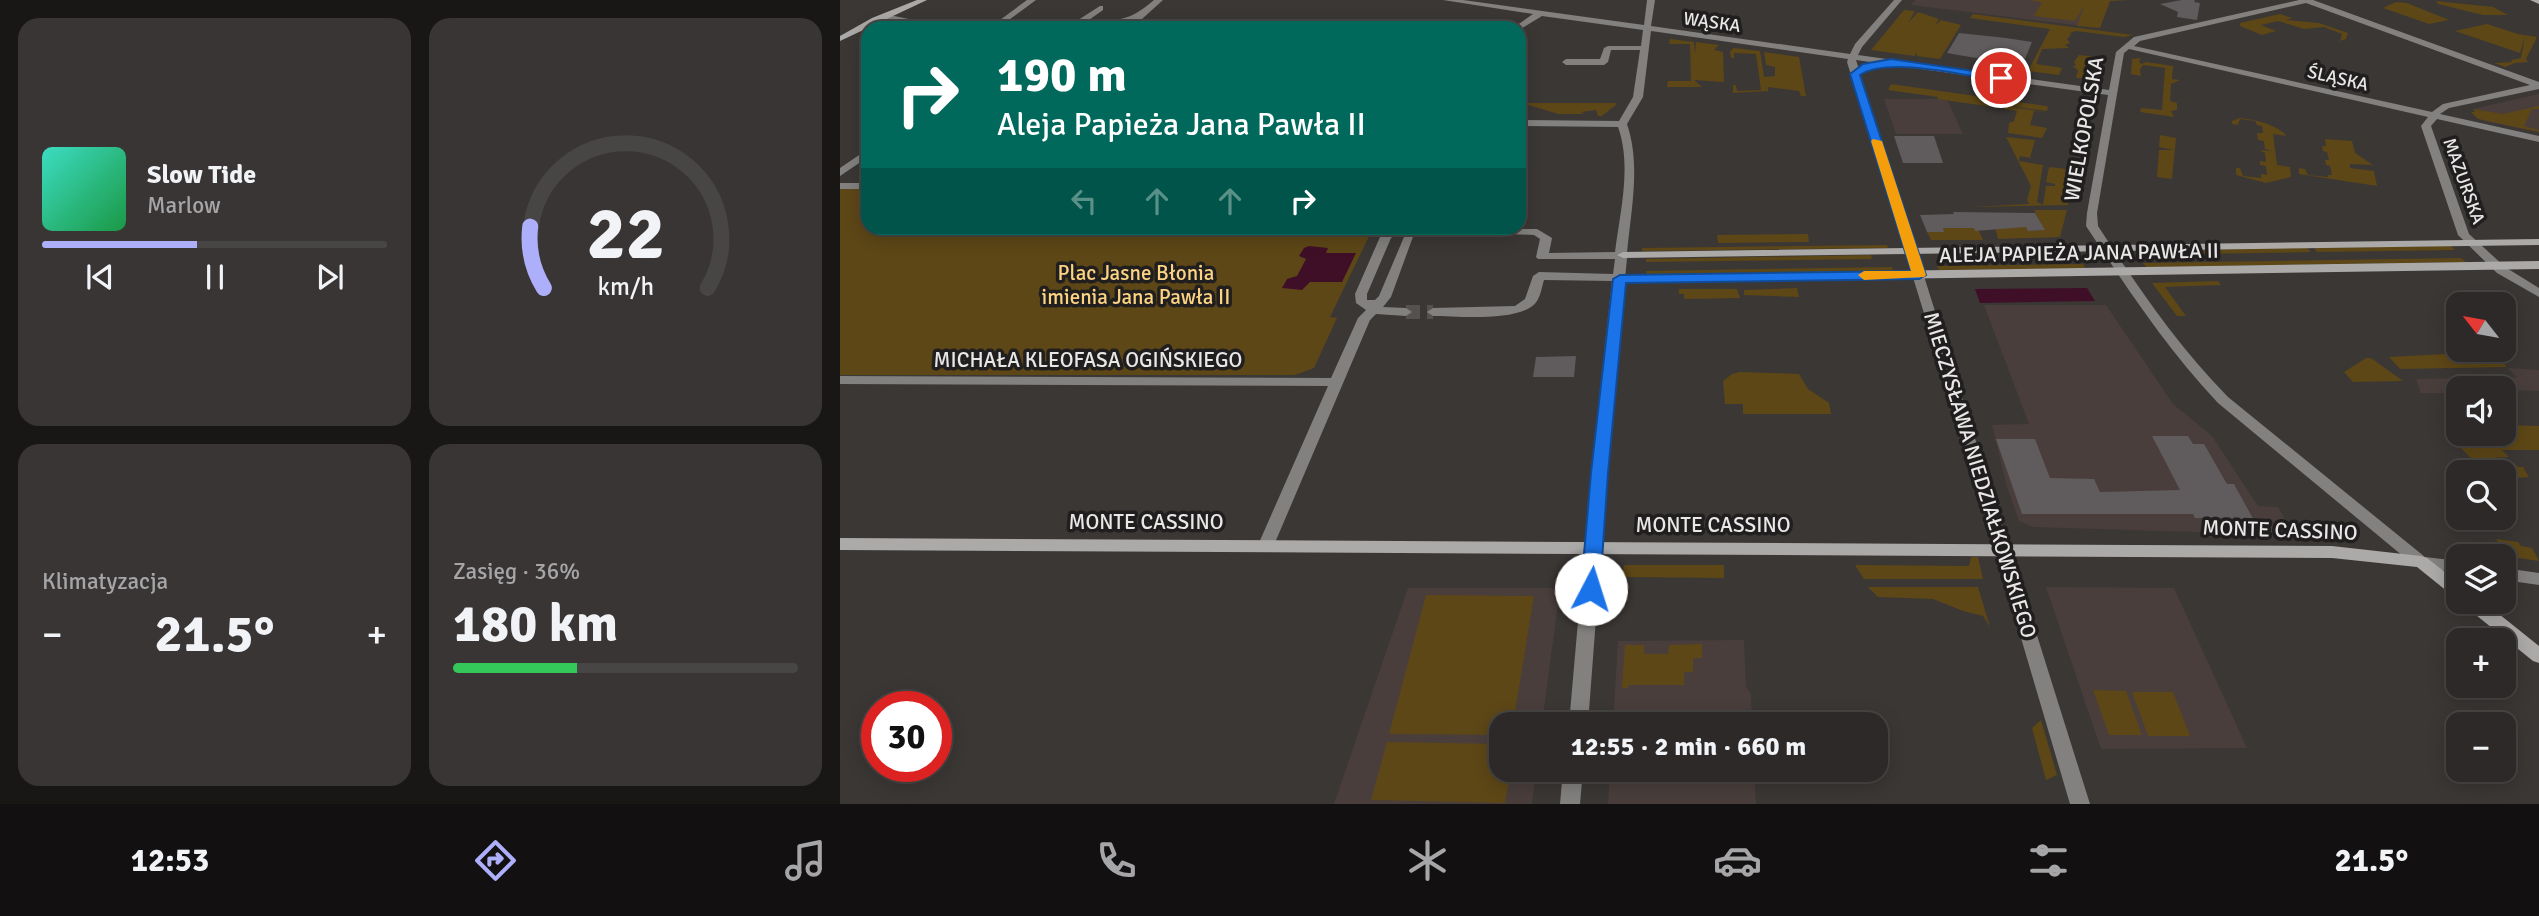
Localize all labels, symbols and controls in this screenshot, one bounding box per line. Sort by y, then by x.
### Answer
street label: WĄSKA [1682,7,1742,37]
text: 190 m [997,45,1127,105]
pin [1971,48,2031,108]
icon: right [882,49,973,140]
street label: WIELKOPOLSKA [2058,55,2110,203]
icon: arrive [1982,59,2020,97]
street label: ŚLĄSKA [2305,60,2371,96]
text: Aleja Papieża Jana Pawła II [997,105,1366,144]
street label: MAZURSKA [2438,135,2490,227]
text: Slow Tide [147,159,256,191]
icon: left [1065,182,1103,220]
icon: ahead [1138,182,1176,220]
icon: ahead [1211,182,1249,220]
icon: right [1284,182,1322,220]
text: 22 [586,190,665,279]
text: Marlow [147,191,221,220]
street label: ALEJA PAPIEŻA JANA PAWŁA II [1939,238,2219,268]
icon: previous [81,258,119,296]
icon: pause [196,258,234,296]
icon: next [311,258,349,296]
park label: Plac Jasne Błonia imienia Jana Pawła II [1042,260,1230,310]
text: km/h [597,271,654,302]
north arrow [2446,292,2516,362]
map controls [2446,292,2516,782]
street label: MIECZYSŁAWA NIEDZIAŁKOWSKIEGO [1918,309,2042,641]
street label: MICHAŁA KLEOFASA OGIŃSKIEGO [934,347,1242,373]
button: sound [2446,376,2516,446]
button: search [2446,460,2516,530]
street label: MONTE CASSINO [1069,509,1223,535]
street label: MONTE CASSINO [1636,512,1790,538]
street label: MONTE CASSINO [2202,514,2358,546]
button: layers [2446,544,2516,614]
position arrow [1554,552,1628,626]
text: Zasięg · 36% [453,557,580,586]
text: Klimatyzacja [42,567,168,596]
text: 180 km [453,592,618,656]
text: 21.5° [155,602,274,666]
text: − [42,611,63,658]
text: + [366,611,387,658]
button: + [2446,628,2516,698]
speed limit sign: 30 [861,691,952,782]
button: − [2446,712,2516,782]
text: 12:55 · 2 min · 660 m [1571,731,1806,763]
icon: directions [471,836,520,885]
icon: music [781,836,830,885]
icon: phone [1092,836,1141,885]
icon: climate [1403,836,1452,885]
icon: car [1713,836,1762,885]
icon: filters [2024,836,2073,885]
text: 12:53 [131,841,209,880]
text: 21.5° [2334,841,2408,880]

